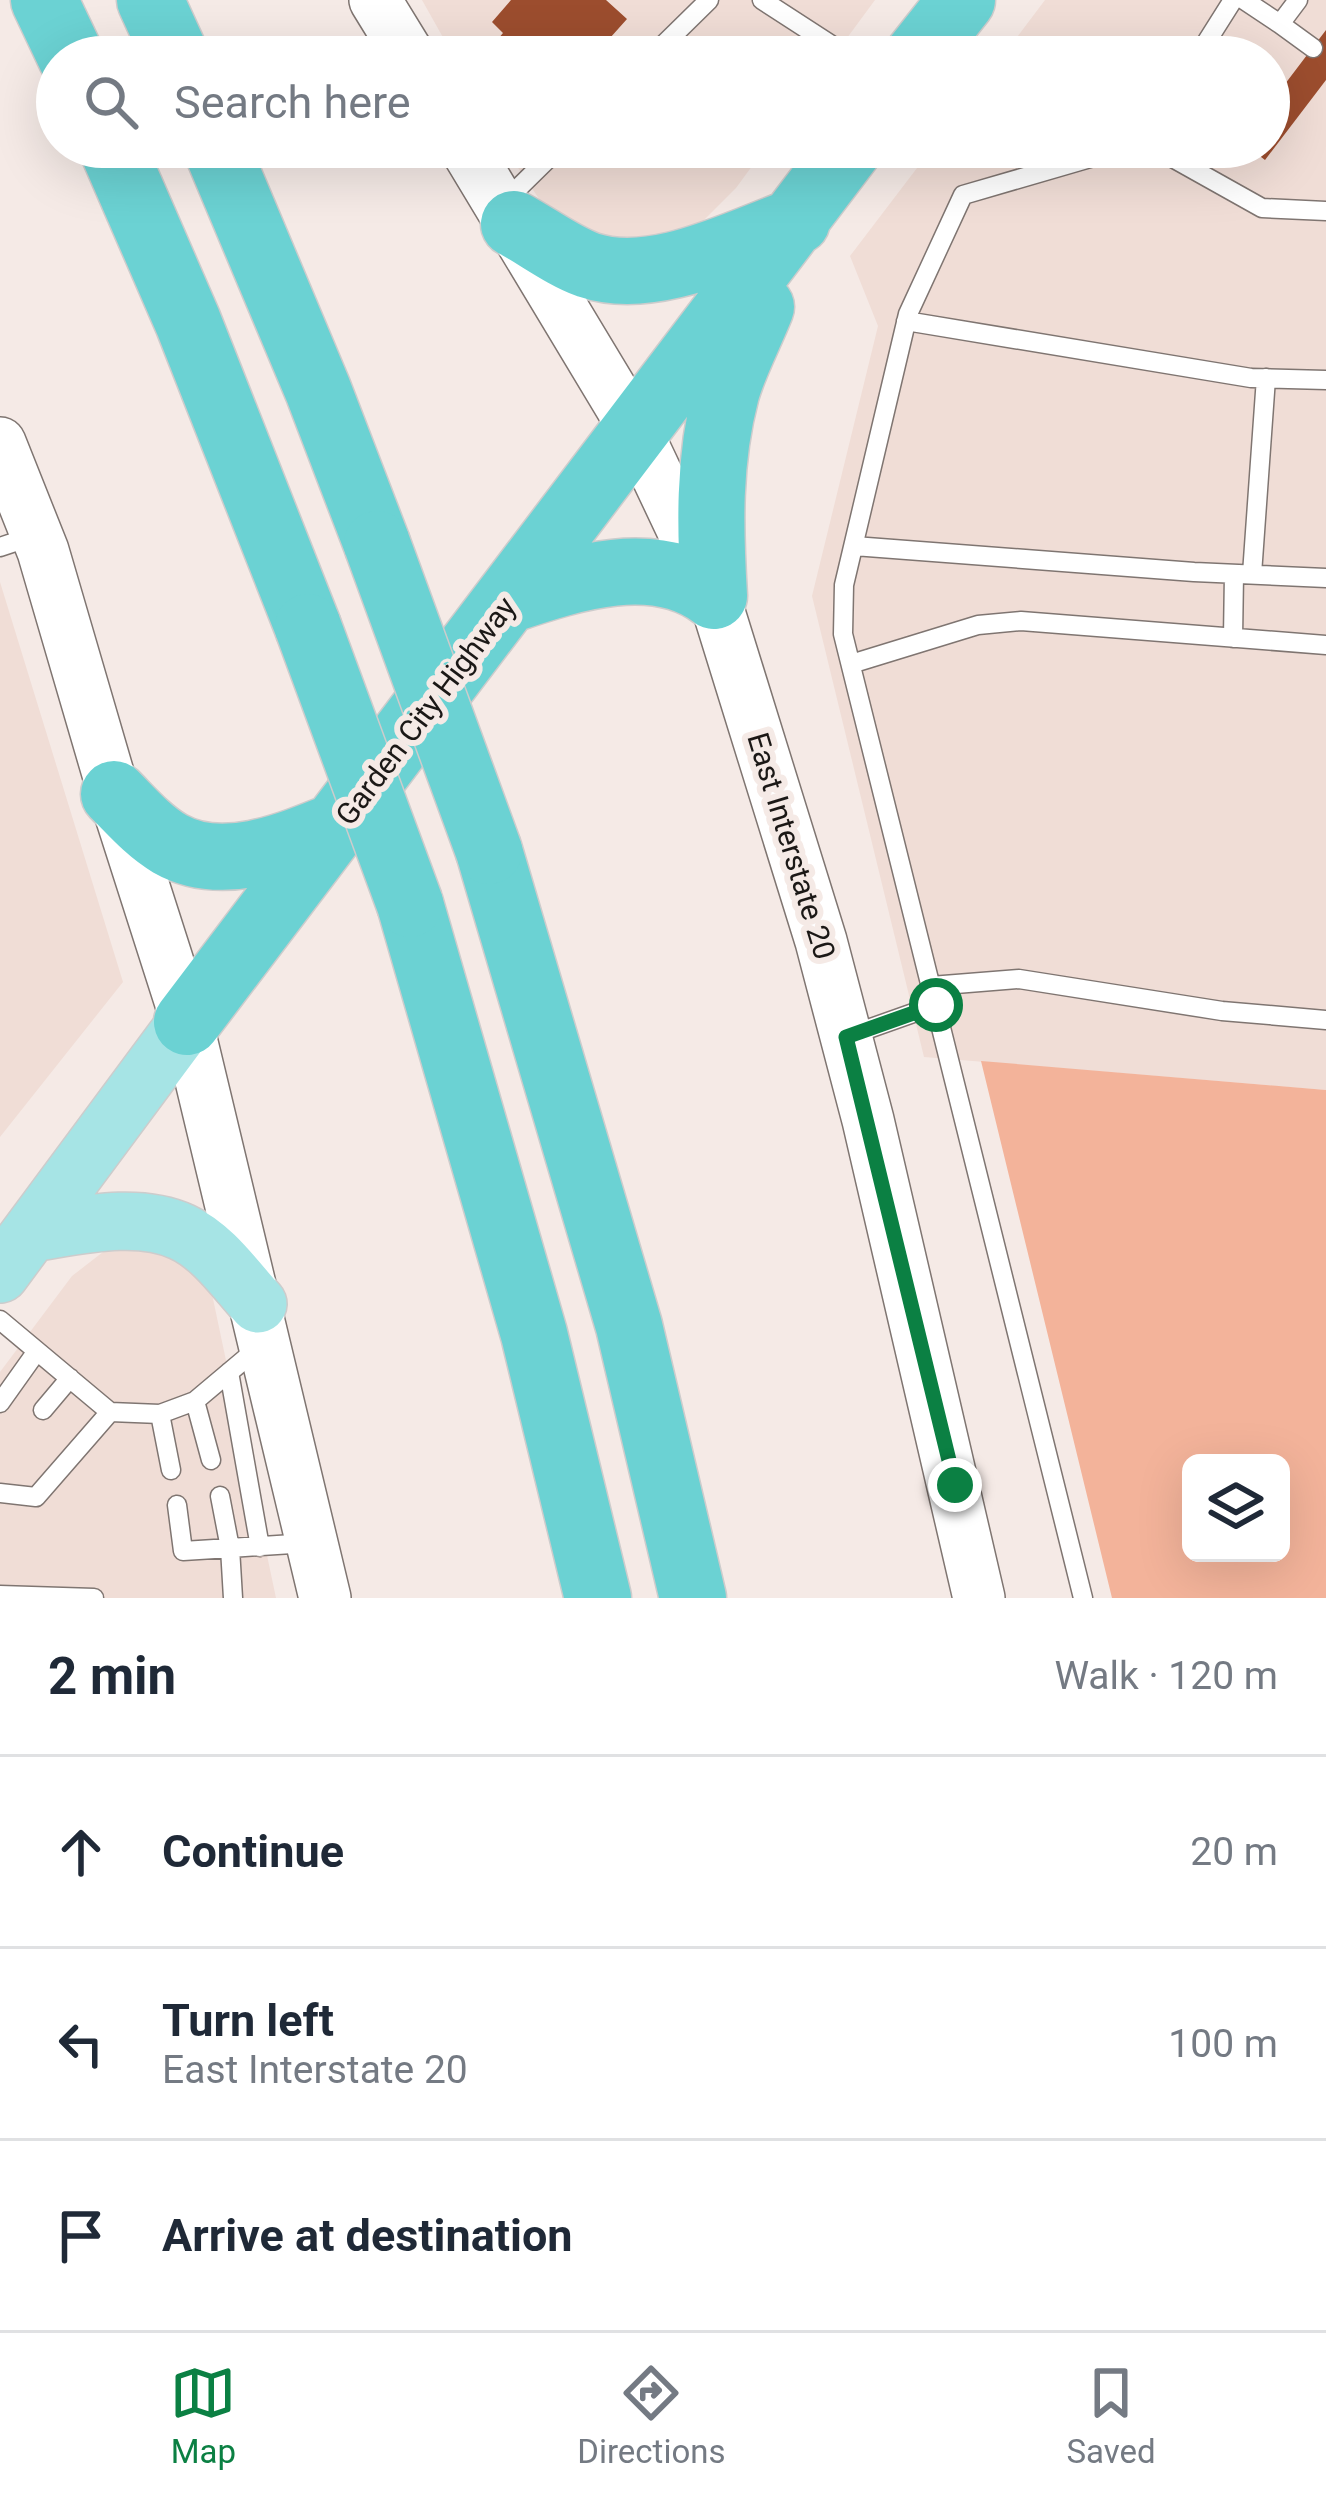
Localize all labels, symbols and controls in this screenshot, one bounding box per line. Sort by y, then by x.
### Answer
search box [36,36,1290,168]
icon: search [78,69,144,135]
text: Search here [174,76,411,129]
street label: Garden City Highway [328,590,523,832]
street label: East Interstate 20 [740,728,843,963]
route start [909,978,963,1032]
map controls [1182,1454,1290,1562]
button: layers [1182,1454,1290,1562]
route end [928,1458,982,1512]
text: 2 min [48,1647,176,1706]
text: Walk · 120 m [1054,1653,1278,1699]
icon: ahead [48,1819,114,1885]
text: Continue [162,1825,344,1878]
text: 20 m [1190,1829,1278,1875]
text: Turn left [162,1994,334,2047]
icon: left [48,2011,114,2077]
text: 100 m [1168,2021,1278,2067]
text: East Interstate 20 [162,2047,468,2093]
icon: arrive [48,2203,114,2269]
text: Arrive at destination [162,2209,573,2262]
tab: Map [170,2360,236,2471]
tab: Directions [577,2360,726,2471]
tab: Saved [1066,2360,1156,2471]

